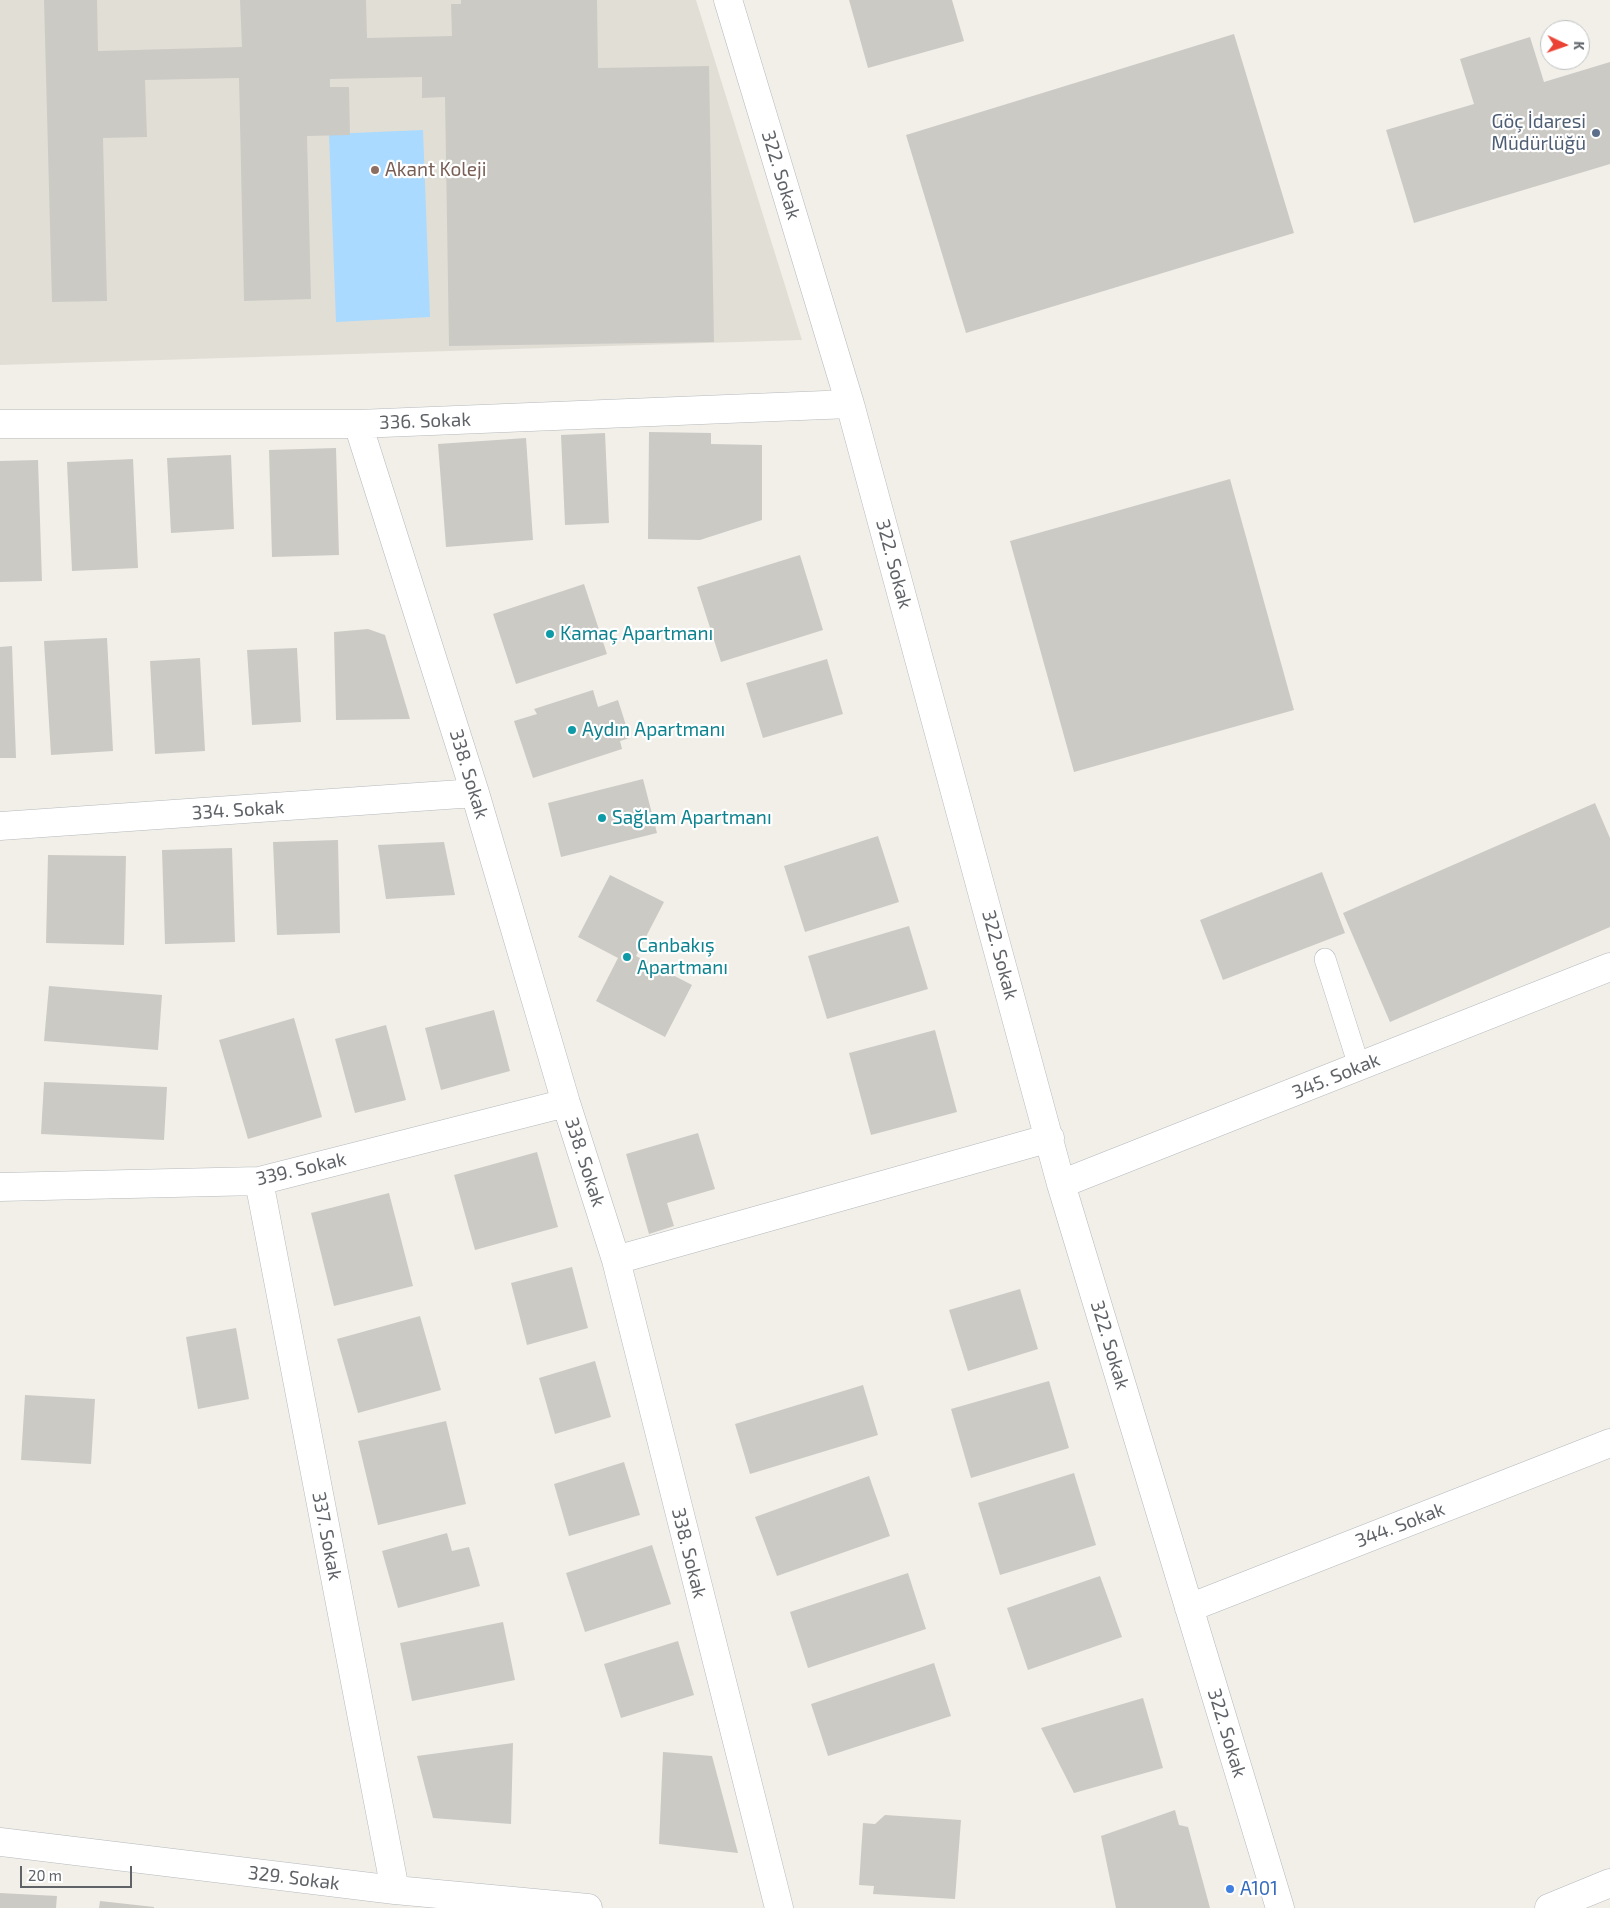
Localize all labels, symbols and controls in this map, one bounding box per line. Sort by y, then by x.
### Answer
north arrow [1540,20,1590,70]
text: K [1571,41,1588,51]
place label: Göç İdaresi Müdürlüğü [1491,111,1586,155]
marker: Göç İdaresi Müdürlüğü [1590,127,1602,139]
street label: 322. Sokak [757,128,805,222]
place label: Akant Koleji [385,159,487,181]
marker: Akant Koleji [369,164,381,176]
street label: 336. Sokak [379,408,471,434]
street label: 322. Sokak [871,517,917,611]
place label: Kamaç Apartmanı [560,623,713,645]
marker: Kamaç Apartmanı [544,628,556,640]
place label: Aydın Apartmanı [582,719,725,741]
marker: Aydın Apartmanı [566,724,578,736]
street label: 338. Sokak [445,726,493,822]
street label: 334. Sokak [191,795,285,825]
place label: Sağlam Apartmanı [612,807,772,829]
marker: Sağlam Apartmanı [596,812,608,824]
street label: 322. Sokak [977,908,1023,1002]
place label: Canbakış Apartmanı [637,935,728,979]
marker: Canbakış Apartmanı [621,951,633,963]
street label: 345. Sokak [1289,1048,1383,1104]
street label: 338. Sokak [560,1115,610,1209]
street label: 339. Sokak [254,1148,348,1190]
street label: 322. Sokak [1086,1298,1134,1392]
street label: 337. Sokak [307,1490,347,1582]
street label: 344. Sokak [1352,1498,1448,1552]
street label: 338. Sokak [667,1505,711,1601]
street label: 322. Sokak [1203,1686,1251,1780]
scale bar [22,1856,135,1888]
street label: 329. Sokak [247,1861,341,1895]
text: 20 m [28,1866,62,1884]
place label: A101 [1240,1878,1278,1900]
marker: A101 [1224,1883,1236,1895]

